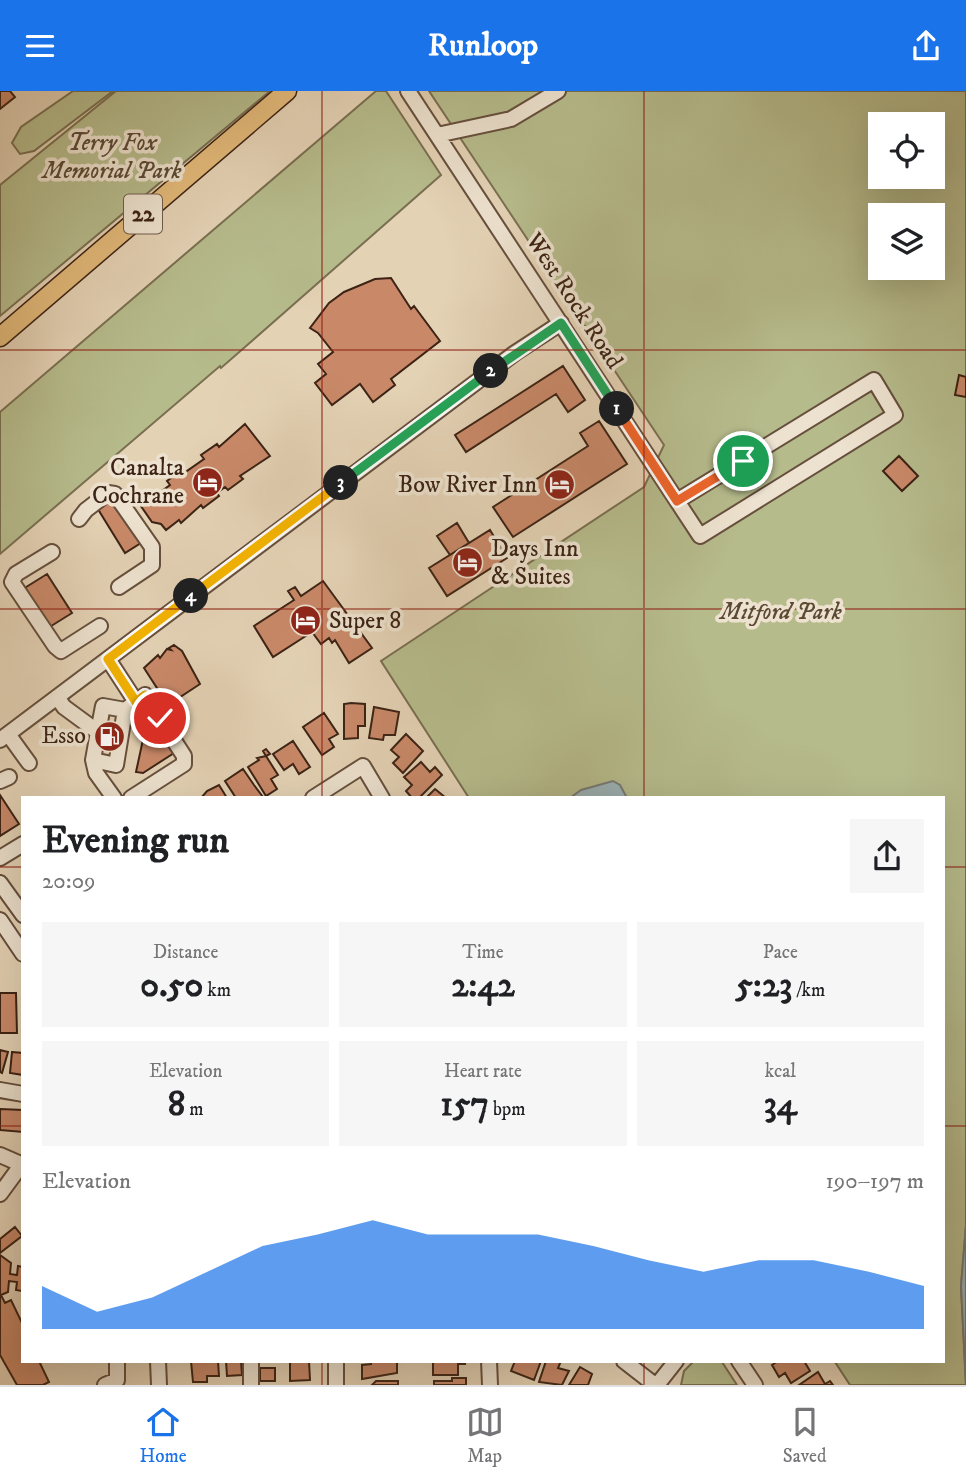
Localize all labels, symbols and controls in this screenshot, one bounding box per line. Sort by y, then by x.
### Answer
text: Runloop [428,26,538,66]
icon: menu [21,27,59,65]
icon: share [907,27,945,65]
map controls [868,112,945,280]
button: locate [868,112,945,189]
park label: Terry Fox Memorial Park [40,128,182,186]
road number: 22 [124,195,162,233]
button: layers [868,203,945,280]
street label: West Rock Road [518,226,629,375]
pin: 2 [474,353,508,389]
text: 2 [486,359,495,382]
pin: 1 [600,391,634,427]
text: 1 [613,397,620,420]
pin [713,431,773,491]
icon: arrive [724,442,762,480]
place label: Canalta Cochrane [92,453,185,511]
hotel icon: Canalta Cochrane [190,465,224,499]
pin: 3 [324,465,358,501]
hotel icon: Bow River Inn [543,468,577,502]
place label: Bow River Inn [398,470,537,500]
text: 3 [337,471,344,494]
place label: Days Inn & Suites [491,534,579,592]
hotel icon: Days Inn & Suites [451,546,485,580]
pin: 4 [174,579,208,613]
text: 4 [185,584,196,607]
park label: Mitford Park [718,597,842,627]
hotel icon: Super 8 [289,604,323,638]
place label: Super 8 [329,606,401,636]
pin [130,688,190,748]
icon: check [141,699,179,737]
fuel station icon: Esso [92,719,126,753]
place label: Esso [41,721,86,751]
text: Evening run [42,817,229,865]
button: share [850,819,924,893]
text: 20:09 [42,867,96,896]
text: Distance [153,941,218,964]
text: Time [462,941,504,964]
text: Pace [763,941,798,964]
text: 0.50 [140,964,203,1008]
text: 2:42 [451,964,515,1008]
text: 5:23 [735,964,792,1008]
text: km [203,979,231,1002]
text: /km [792,979,825,1002]
text: Elevation [149,1060,222,1083]
text: Heart rate [444,1060,522,1083]
text: kcal [765,1060,796,1083]
text: 8 [168,1083,185,1127]
text: 157 [440,1083,489,1127]
text: 34 [764,1083,797,1127]
text: m [185,1098,204,1121]
text: bpm [489,1098,526,1121]
text: Elevation [42,1167,131,1196]
text: 190–197 m [825,1167,924,1196]
tab: Home [140,1403,187,1468]
tab: Map [466,1403,504,1468]
tab: Saved [783,1403,826,1468]

